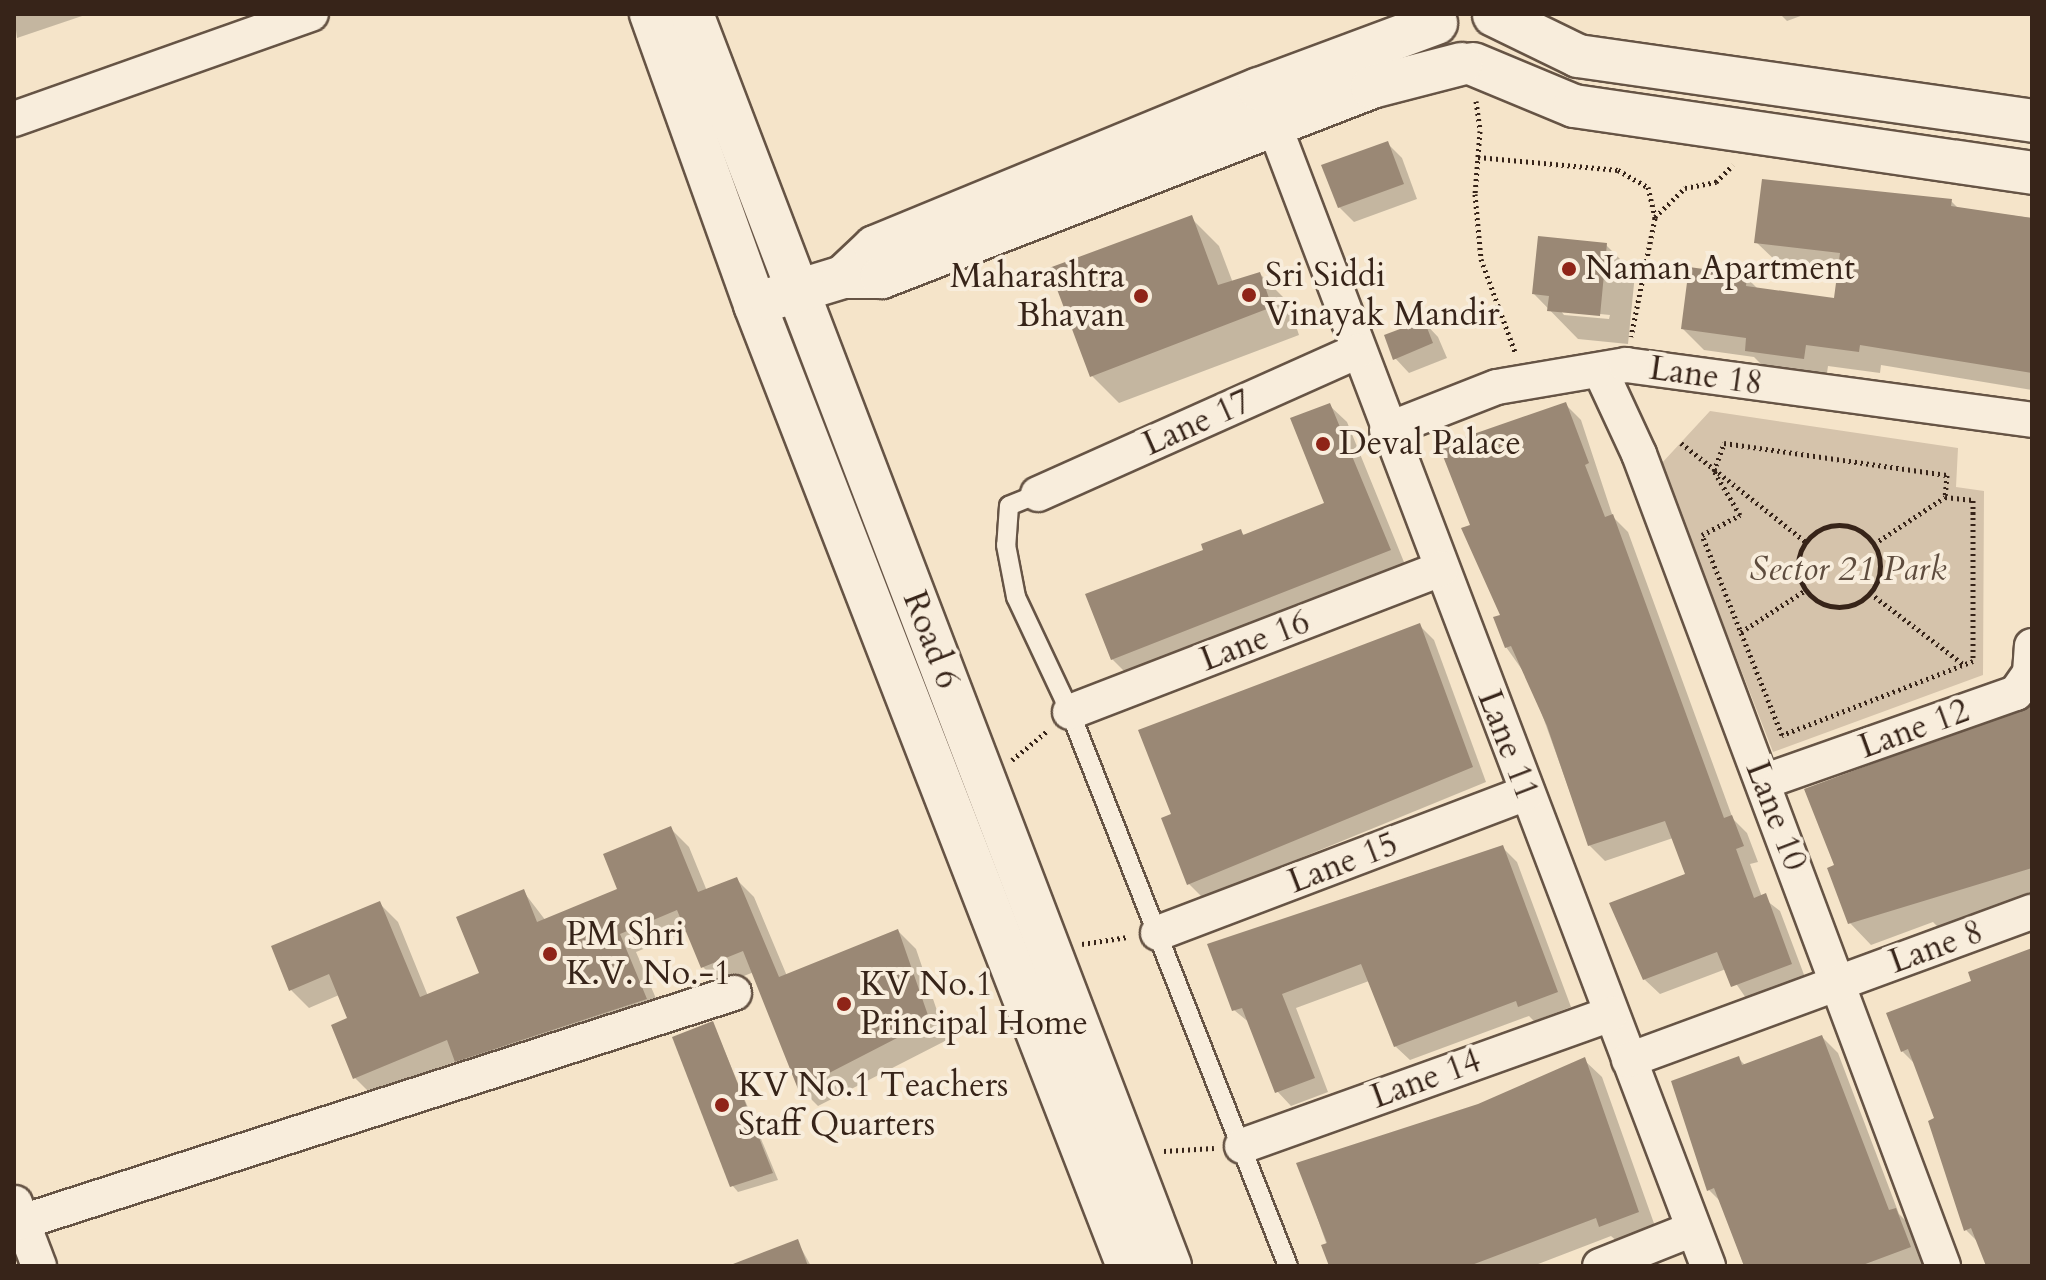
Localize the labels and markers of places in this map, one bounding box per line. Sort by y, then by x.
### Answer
place label: Naman Apartment [1585,249,1855,289]
place label: Sri Siddi Vinayak Mandir [1265,255,1500,334]
place label: Maharashtra Bhavan [950,256,1125,336]
marker: Naman Apartment [1560,260,1578,278]
marker: Sri Siddi Vinayak Mandir [1240,286,1258,304]
marker: Maharashtra Bhavan [1132,287,1150,305]
place label: Deval Palace [1339,424,1521,464]
marker: Deval Palace [1314,435,1332,453]
place label: PM Shri K.V. No.-1 [566,914,731,994]
marker: PM Shri K.V. No.-1 [541,945,559,963]
place label: KV No.1 Principal Home [860,964,1088,1044]
marker: KV No.1 Principal Home [835,995,853,1013]
place label: KV No.1 Teachers Staff Quarters [738,1065,1008,1144]
marker: KV No.1 Teachers Staff Quarters [713,1096,731,1114]

